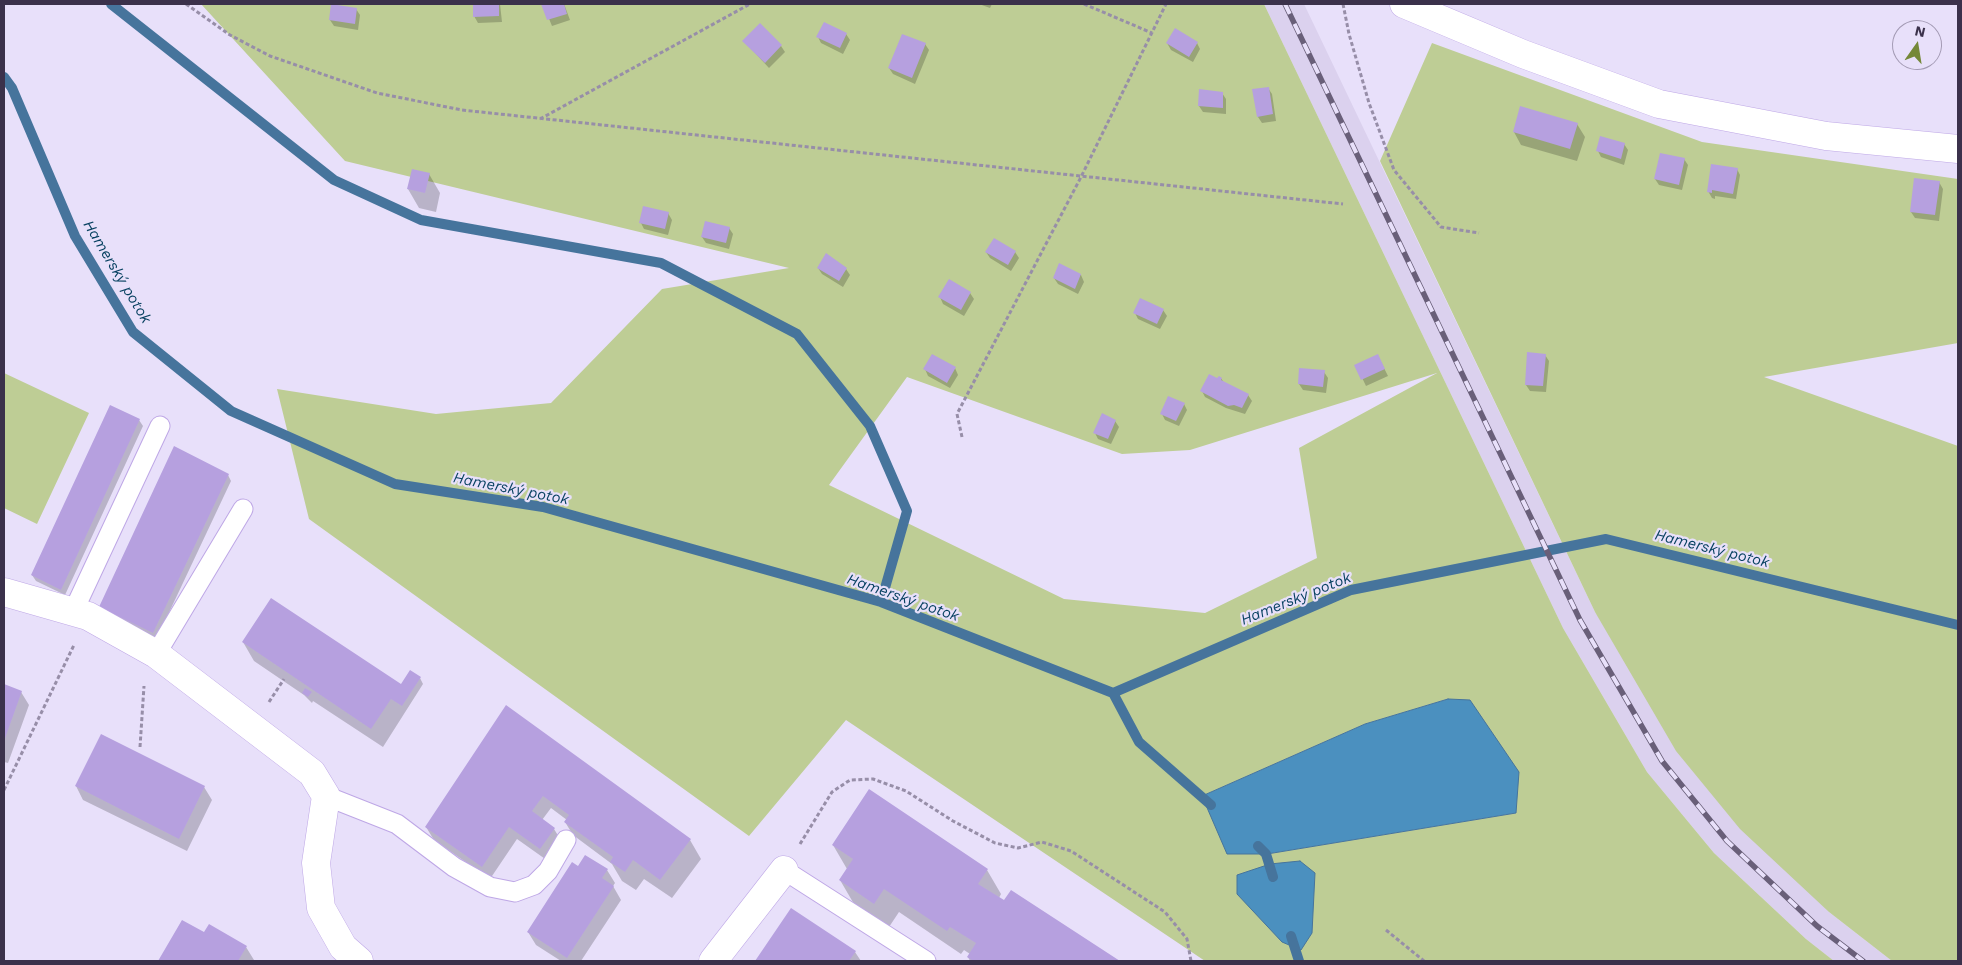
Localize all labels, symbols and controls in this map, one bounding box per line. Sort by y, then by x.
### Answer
north arrow [1892,20,1942,70]
text: N [1913,22,1927,40]
water label: Hamerský potok [79,217,155,327]
water label: Hamerský potok [452,469,570,509]
water label: Hamerský potok [1653,526,1771,572]
water label: Hamerský potok [1238,569,1354,629]
water label: Hamerský potok [845,570,961,626]

